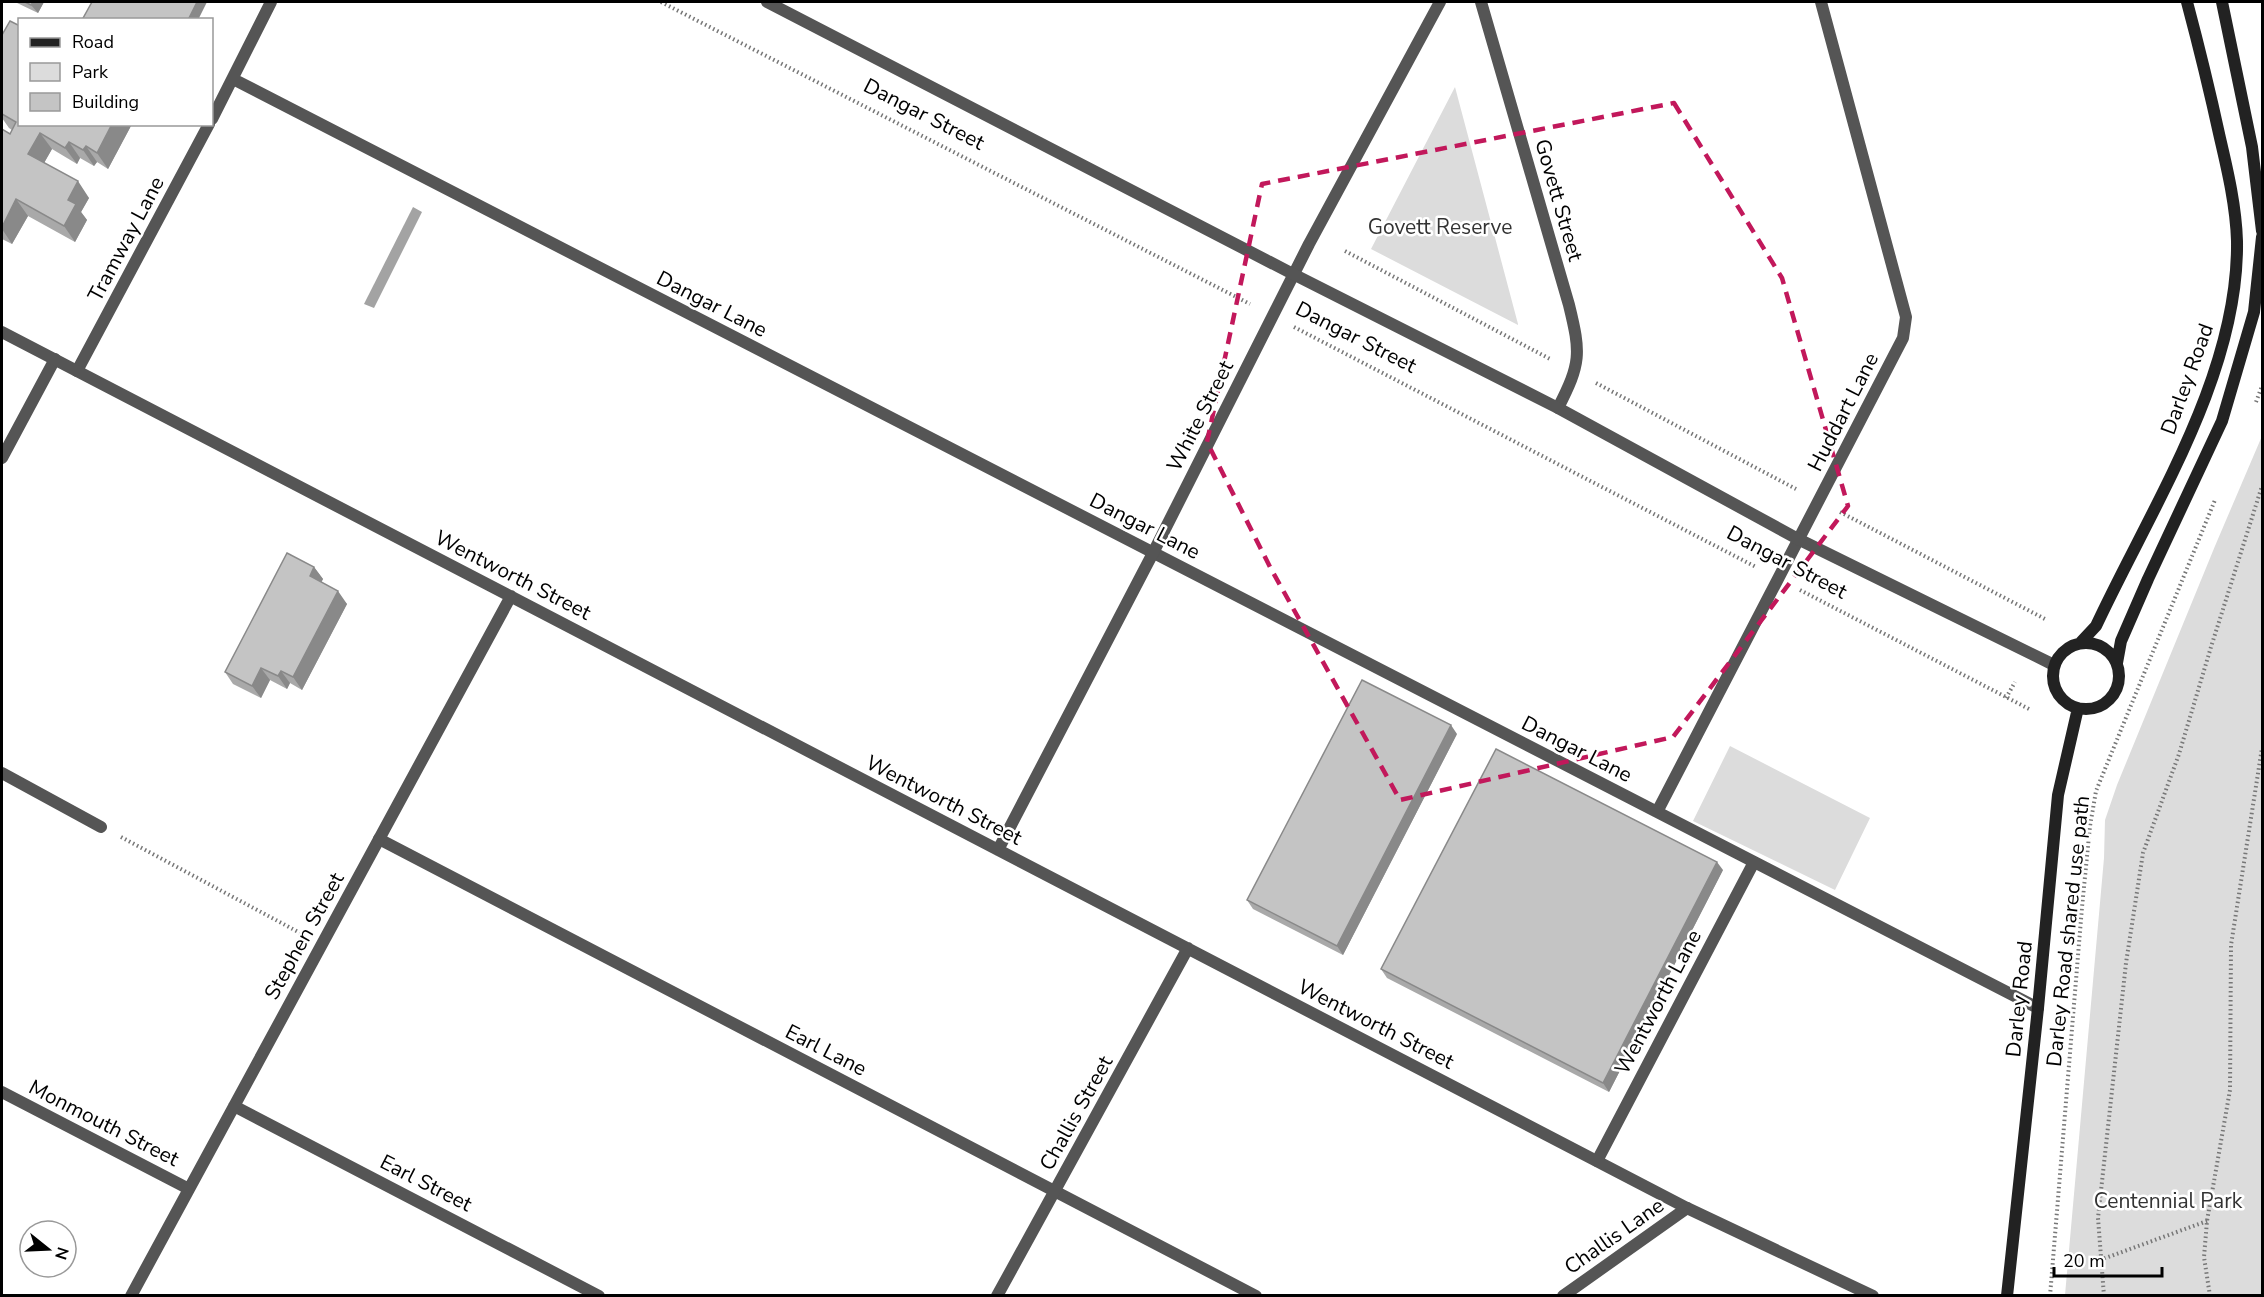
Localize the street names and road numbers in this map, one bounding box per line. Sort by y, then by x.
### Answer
street label: Dangar Street [859,71,990,157]
street label: Govett Street [1528,136,1590,265]
street label: Tramway Lane [81,172,171,306]
street label: Dangar Lane [652,264,772,344]
street label: Dangar Street [1291,294,1422,380]
street label: Darley Road [2154,320,2220,438]
street label: Huddart Lane [1801,348,1885,476]
street label: White Street [1160,355,1240,476]
street label: Dangar Lane [1085,486,1205,566]
street label: Dangar Street [1722,519,1853,606]
street label: Wentworth Street [430,524,596,627]
street label: Dangar Lane [1517,709,1637,789]
street label: Wentworth Street [861,749,1027,852]
street label: Darley Road shared use path [2040,794,2096,1068]
street label: Stephen Street [258,867,351,1005]
street label: Wentworth Lane [1608,925,1708,1079]
street label: Darley Road [1999,940,2039,1058]
street label: Wentworth Street [1293,973,1459,1076]
street label: Earl Lane [780,1018,872,1082]
street label: Challis Street [1033,1050,1119,1175]
street label: Monmouth Street [24,1073,184,1173]
street label: Earl Street [375,1148,477,1218]
street label: Challis Lane [1559,1191,1669,1281]

